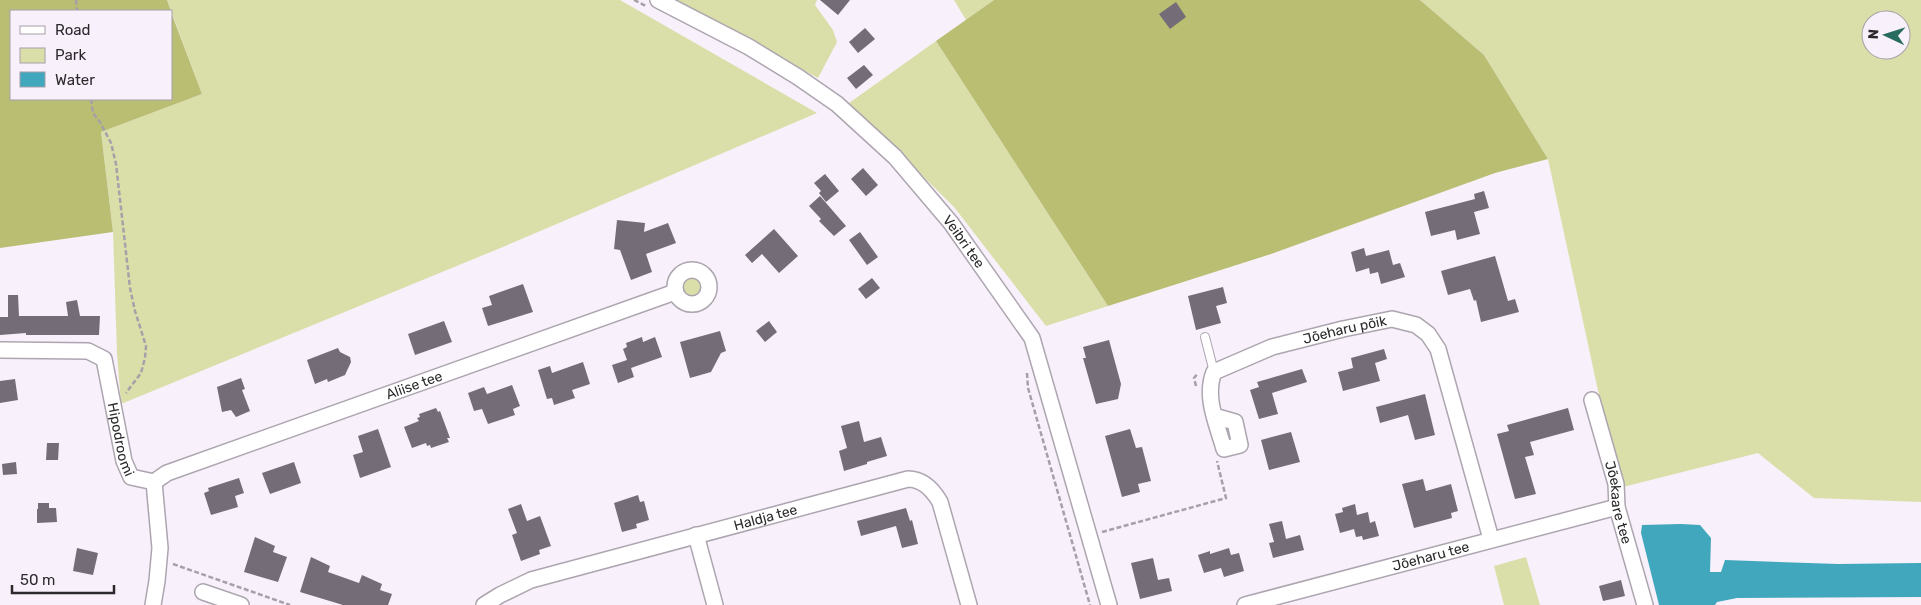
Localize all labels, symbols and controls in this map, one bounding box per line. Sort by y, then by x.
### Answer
legend [10,10,172,100]
north arrow [1861,10,1911,60]
text: Road [55,21,91,39]
text: N [1865,29,1882,40]
text: Park [55,46,86,64]
text: Water [55,71,95,89]
street label: Veibri tee [939,211,989,271]
street label: Jõeharu põik [1301,312,1389,347]
street label: Aliise tee [383,367,445,403]
street label: Hipodroomi [104,401,138,479]
street label: Jõekaare tee [1601,459,1636,546]
street label: Haldja tee [732,501,799,534]
street label: Jõeharu tee [1390,538,1471,574]
scale bar [12,562,115,594]
text: 50 m [20,571,55,589]

